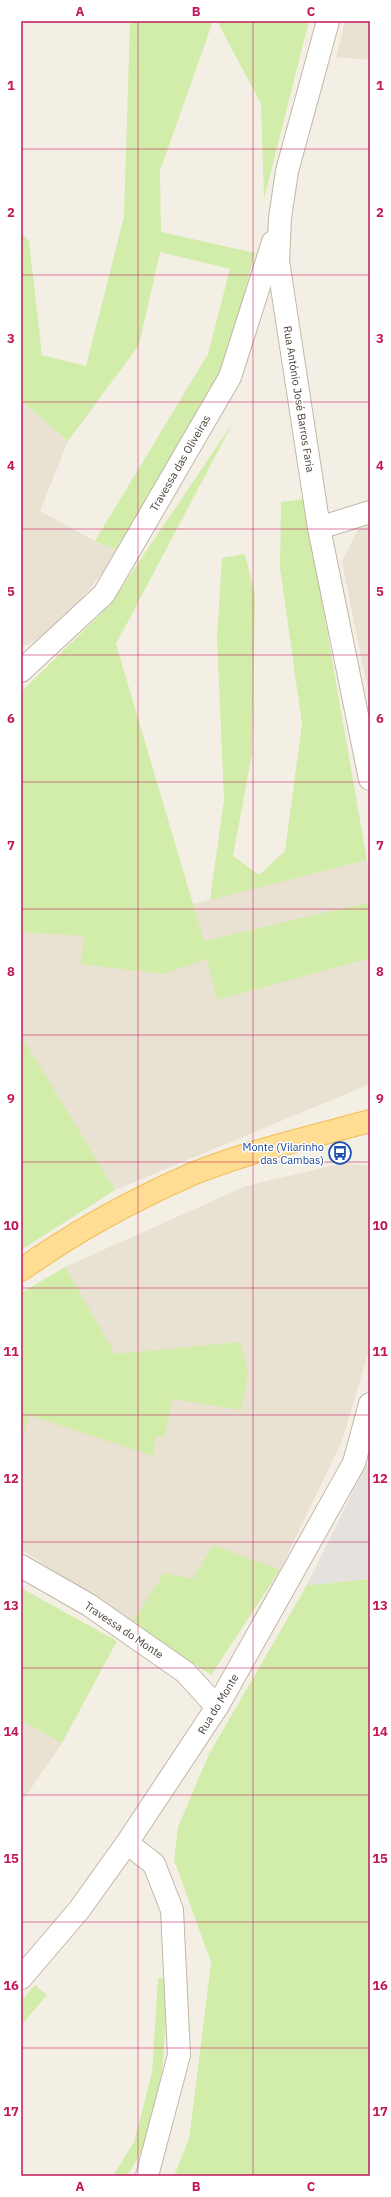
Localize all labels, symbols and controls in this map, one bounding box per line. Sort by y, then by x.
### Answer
text: A [76,3,85,20]
text: B [192,3,201,20]
text: C [307,3,316,20]
text: 1 [7,77,15,94]
text: 1 [376,77,384,94]
text: 2 [7,204,15,221]
text: 2 [376,204,384,221]
street label: Rua António José Barros Faria [281,325,318,473]
text: 3 [7,330,15,347]
text: 3 [376,330,384,347]
street label: Travessa das Oliveiras [147,412,213,514]
text: 4 [7,457,15,474]
text: 4 [376,457,384,474]
text: 5 [7,583,15,600]
text: 5 [376,583,384,600]
text: 6 [7,710,15,727]
text: 6 [376,710,384,727]
text: 7 [7,837,15,854]
text: 7 [376,837,384,854]
text: 8 [7,963,15,980]
text: 8 [376,963,384,980]
text: 9 [7,1090,15,1107]
text: 9 [376,1090,384,1107]
place label: Monte (Vilarinho das Cambas) [243,1140,324,1167]
bus stop icon: Monte (Vilarinho das Cambas) [327,1140,353,1166]
text: 10 [3,1217,19,1234]
text: 10 [372,1217,388,1234]
text: 11 [3,1343,19,1360]
text: 11 [372,1343,388,1360]
text: 12 [3,1470,19,1487]
text: 12 [372,1470,388,1487]
text: 13 [3,1597,19,1614]
text: 13 [372,1597,388,1614]
street label: Travessa do Monte [82,1598,166,1662]
street label: Rua do Monte [194,1671,242,1737]
text: 14 [3,1723,19,1740]
text: 14 [372,1723,388,1740]
text: 15 [3,1850,19,1867]
text: 15 [372,1850,388,1867]
text: 16 [3,1977,19,1994]
text: 16 [372,1977,388,1994]
text: 17 [3,2103,19,2120]
text: 17 [372,2103,388,2120]
text: A [76,2178,85,2195]
text: B [192,2178,201,2195]
text: C [307,2178,316,2195]

